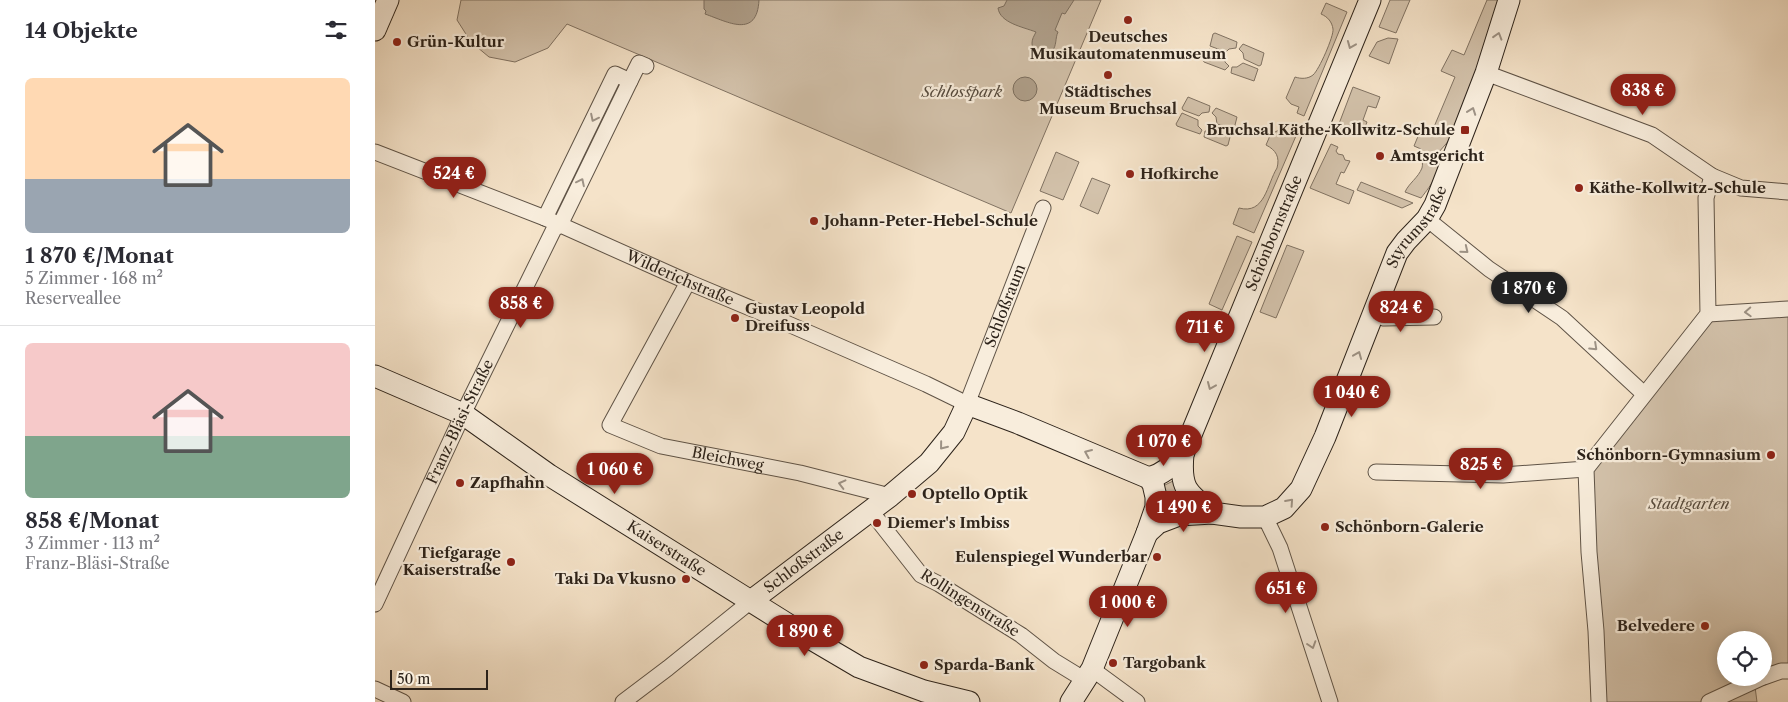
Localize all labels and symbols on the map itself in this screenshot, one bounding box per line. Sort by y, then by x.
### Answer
marker: Deutsches Musikautomatenmuseum [1122,14,1134,26]
place label: Deutsches Musikautomatenmuseum [1030,27,1226,63]
place label: Grün-Kultur [407,32,505,51]
one-way arrow [1492,33,1502,41]
marker: Grün-Kultur [391,36,403,48]
one-way arrow [1347,40,1358,49]
marker: Städtisches Museum Bruchsal [1102,69,1114,81]
pin: 838 € [1608,74,1678,116]
park label: Schlosspark [921,82,1002,101]
place label: Städtisches Museum Bruchsal [1039,82,1177,118]
one-way arrow [1466,107,1476,115]
one-way arrow [590,113,600,122]
place label: Bruchsal Käthe-Kollwitz-Schule [1206,120,1455,139]
marker: Bruchsal Käthe-Kollwitz-Schule [1459,124,1471,136]
place label: Amtsgericht [1389,146,1484,165]
marker: Amtsgericht [1374,150,1386,162]
pin: 524 € [419,156,489,199]
place label: Hofkirche [1140,164,1219,183]
marker: Hofkirche [1124,168,1136,180]
street label: Schönbornstraße [1241,172,1306,294]
one-way arrow [575,178,585,187]
place label: Käthe-Kollwitz-Schule [1589,178,1766,197]
marker: Käthe-Kollwitz-Schule [1573,182,1585,194]
street label: Styrumstraße [1382,183,1451,271]
place label: Johann-Peter-Hebel-Schule [821,211,1038,230]
marker: Johann-Peter-Hebel-Schule [808,215,820,227]
one-way arrow [1459,244,1468,253]
street label: Wilderichstraße [622,245,737,309]
street label: Schloßraum [980,261,1029,350]
pin: 1 870 € [1483,272,1575,314]
pin: 858 € [486,286,556,329]
pin: 824 € [1366,290,1436,333]
place label: Gustav Leopold Dreifuss [745,299,865,335]
one-way arrow [1744,307,1752,318]
pin: 711 € [1170,310,1240,353]
marker: Gustav Leopold Dreifuss [729,312,741,324]
one-way arrow [1588,341,1597,350]
one-way arrow [1351,351,1362,360]
street label: Franz-Bläsi-Straße [422,356,497,487]
pin: 1 040 € [1306,376,1398,418]
one-way arrow [1206,381,1217,390]
pin: 1 070 € [1118,424,1210,467]
one-way arrow [940,440,948,449]
street label: Bleichweg [690,442,766,475]
place label: Schönborn-Gymnasium [1577,445,1761,464]
one-way arrow [1084,448,1092,458]
pin: 825 € [1446,448,1516,490]
marker: Schönborn-Gymnasium [1765,449,1777,461]
pin: 1 060 € [569,452,661,495]
place label: Zapfhahn [470,473,546,492]
marker: Zapfhahn [454,477,466,489]
one-way arrow [838,479,847,490]
place label: Optello Optik [922,484,1029,503]
marker: Optello Optik [906,488,918,500]
pin: 1 490 € [1138,490,1230,533]
park label: Stadtgarten [1647,494,1730,513]
one-way arrow [1284,498,1293,507]
place label: Diemer's Imbiss [887,513,1010,532]
street label: Kaiserstraße [624,516,710,580]
marker: Diemer's Imbiss [871,517,883,529]
place label: Schönborn-Galerie [1335,517,1484,536]
marker: Schönborn-Galerie [1319,521,1331,533]
street label: Schloßstraße [760,525,847,597]
place label: Tiefgarage Kaiserstraße [403,543,501,579]
place label: Eulenspiegel Wunderbar [955,547,1148,566]
marker: Eulenspiegel Wunderbar [1151,551,1163,563]
marker: Tiefgarage Kaiserstraße [505,556,517,568]
street label: Rollingenstraße [917,565,1023,641]
place label: Taki Da Vkusno [555,569,676,588]
pin: 651 € [1251,572,1321,614]
marker: Taki Da Vkusno [680,573,692,585]
pin: 1 000 € [1082,586,1174,628]
pin: 1 890 € [759,614,851,657]
place label: Belvedere [1617,616,1695,635]
marker: Belvedere [1699,620,1711,632]
one-way arrow [1307,640,1317,649]
place label: Targobank [1123,653,1207,672]
place label: Sparda-Bank [934,655,1036,674]
marker: Targobank [1107,657,1119,669]
marker: Sparda-Bank [918,659,930,671]
scale bar [390,667,487,690]

